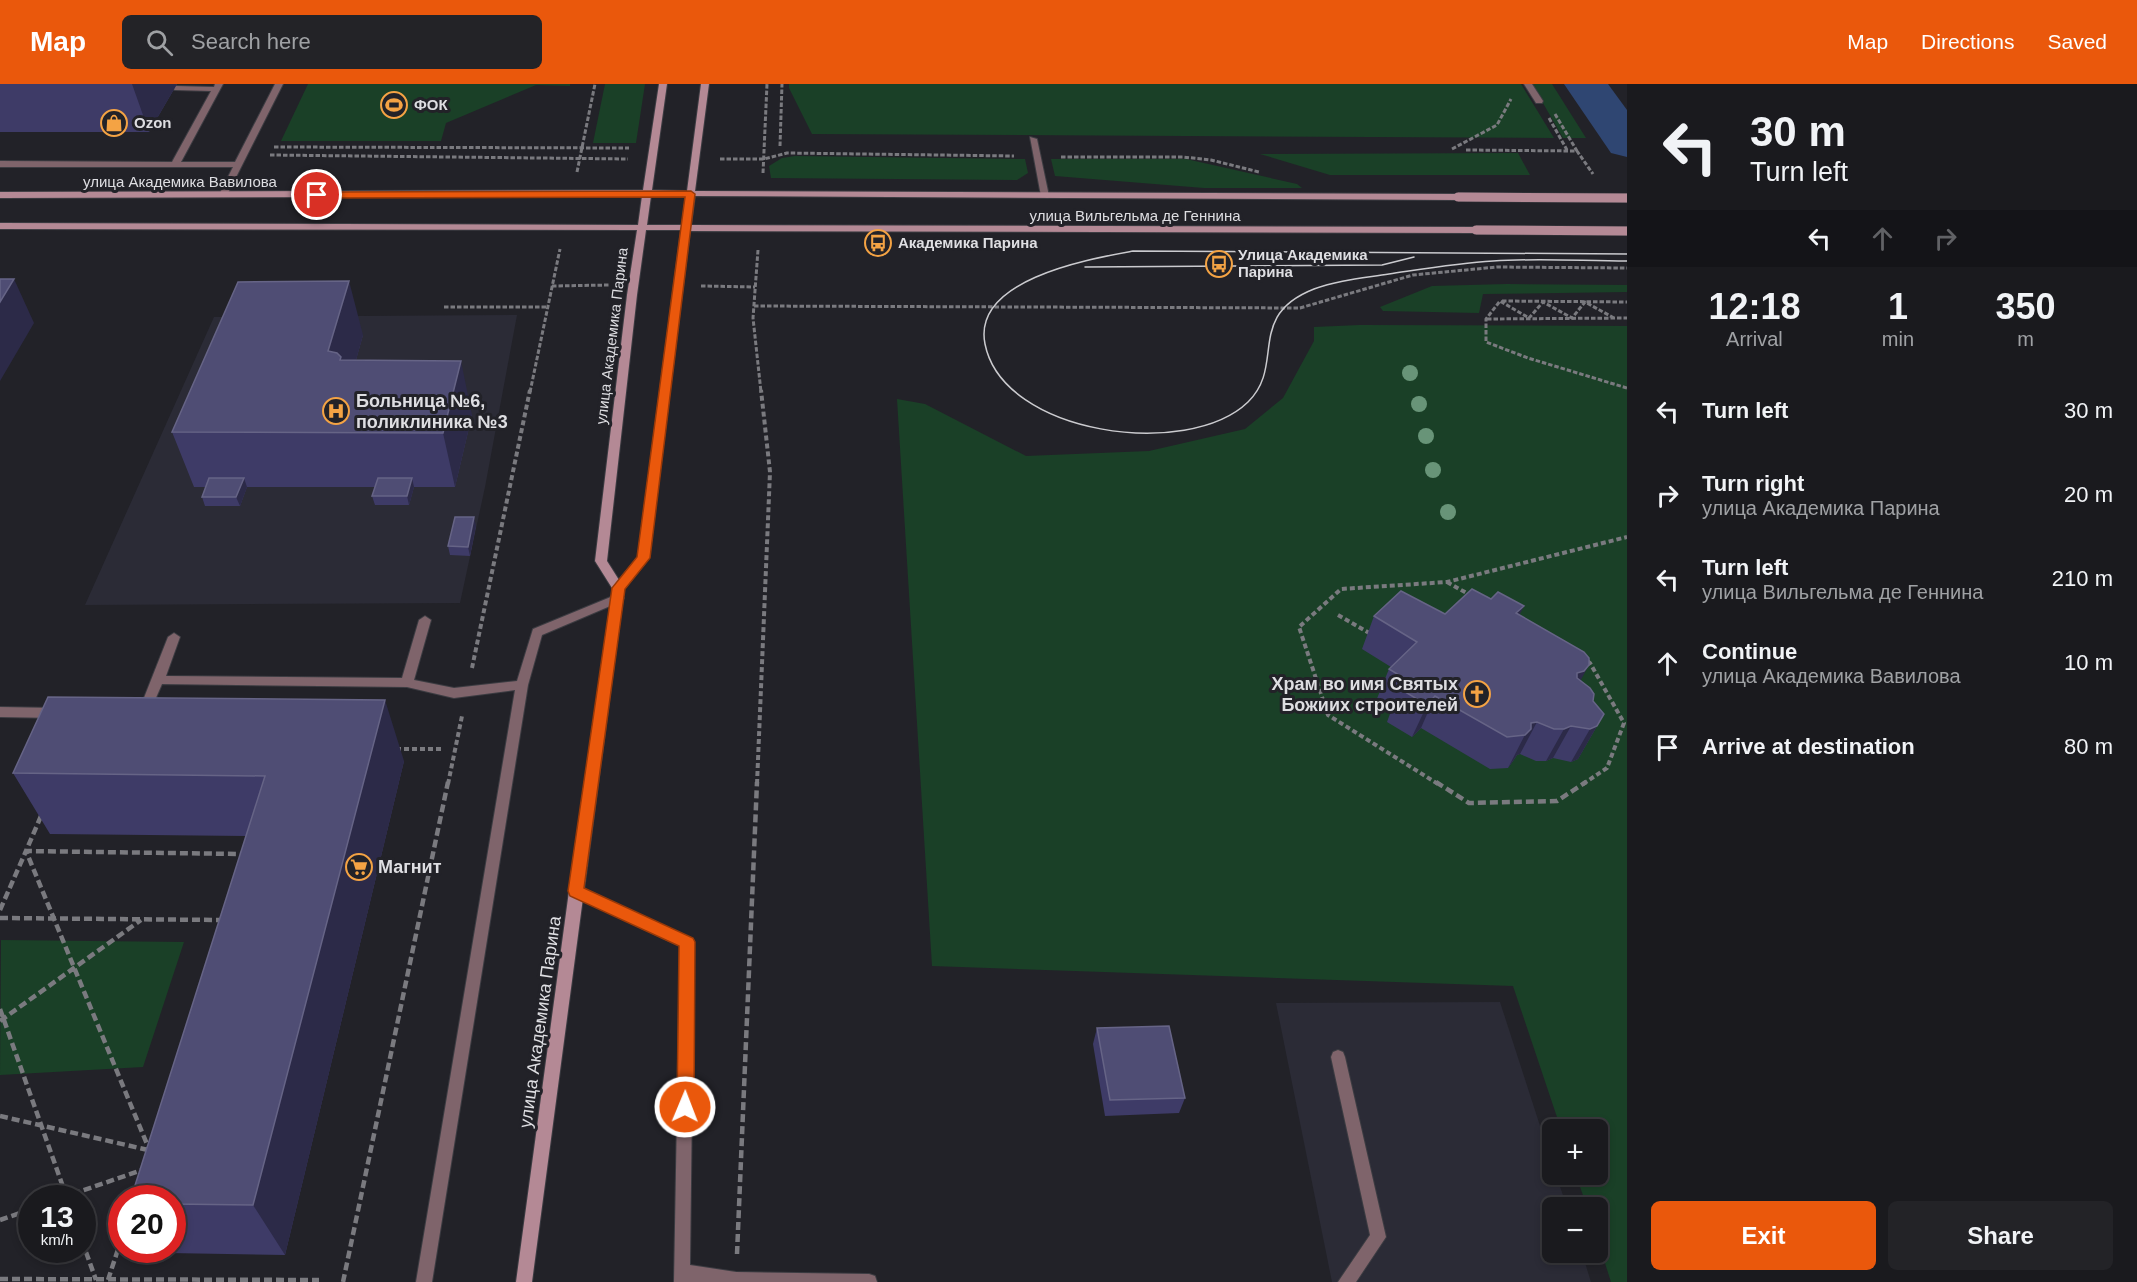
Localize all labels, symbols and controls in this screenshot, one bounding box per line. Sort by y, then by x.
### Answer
search box [122,15,542,69]
text: Map [30,26,86,57]
icon: search [143,26,176,59]
text: Search here [191,29,311,54]
text: Map [1847,30,1888,53]
text: Directions [1921,30,2014,53]
text: Saved [2047,30,2107,53]
sports icon: ФОК [379,90,409,120]
place label: ФОК [414,96,448,113]
shop icon: Ozon [99,108,129,138]
icon: left [1651,108,1729,186]
text: 30 m [1750,108,1846,155]
place label: Ozon [134,114,172,131]
text: Turn left [1750,157,1848,187]
pin [291,169,342,220]
street label: улица Академика Вавилова [83,173,278,190]
icon: arrive [300,178,333,211]
street label: улица Вильгельма де Геннина [1029,207,1241,224]
icon: left [1803,222,1836,255]
icon: ahead [1866,222,1899,255]
icon: right [1929,222,1962,255]
bus stop icon: Академика Парина [863,228,893,258]
place label: Академика Парина [898,234,1038,251]
street label: улица Академика Парина [592,246,631,425]
place label: Улица Академика Парина [1238,246,1368,280]
bus stop icon: Улица Академика Парина [1204,249,1234,279]
text: 12:18 [1708,286,1800,327]
text: 1 [1888,286,1908,327]
text: 350 [1995,286,2056,327]
text: Arrival [1726,328,1783,350]
text: min [1882,328,1914,350]
text: m [2017,328,2034,350]
place label: Больница №6, поликлиника №3 [356,391,508,432]
icon: left [1651,395,1684,428]
hospital icon: Больница №6, поликлиника №3 [321,396,351,426]
text: Turn left [1702,398,1788,423]
text: 30 m [2064,398,2113,423]
text: Turn right [1702,471,1804,496]
icon: right [1651,479,1684,512]
text: 20 m [2064,482,2113,507]
text: улица Академика Парина [1702,497,1940,519]
text: Turn left [1702,555,1788,580]
icon: left [1651,563,1684,596]
text: 210 m [2052,566,2113,591]
text: улица Вильгельма де Геннина [1702,581,1983,603]
text: Continue [1702,639,1797,664]
icon: ahead [1651,647,1684,680]
text: 10 m [2064,650,2113,675]
text: улица Академика Вавилова [1702,665,1961,687]
place label: Храм во имя Святых Божиих строителей [1271,674,1458,715]
church icon: Храм во имя Святых Божиих строителей [1462,679,1492,709]
icon: arrive [1651,731,1684,764]
text: Arrive at destination [1702,734,1915,759]
text: 80 m [2064,734,2113,759]
supermarket icon: Магнит [344,852,374,882]
place label: Магнит [378,857,442,877]
street label: улица Академика Парина [515,914,565,1129]
position arrow [653,1075,717,1139]
map controls [1542,1119,1608,1263]
button: + [1542,1119,1608,1185]
speed limit sign: 20 [108,1185,186,1263]
button: − [1542,1197,1608,1263]
text: 13 [40,1200,74,1233]
button: Exit [1651,1201,1876,1270]
button: Share [1888,1201,2113,1270]
text: km/h [41,1231,73,1248]

